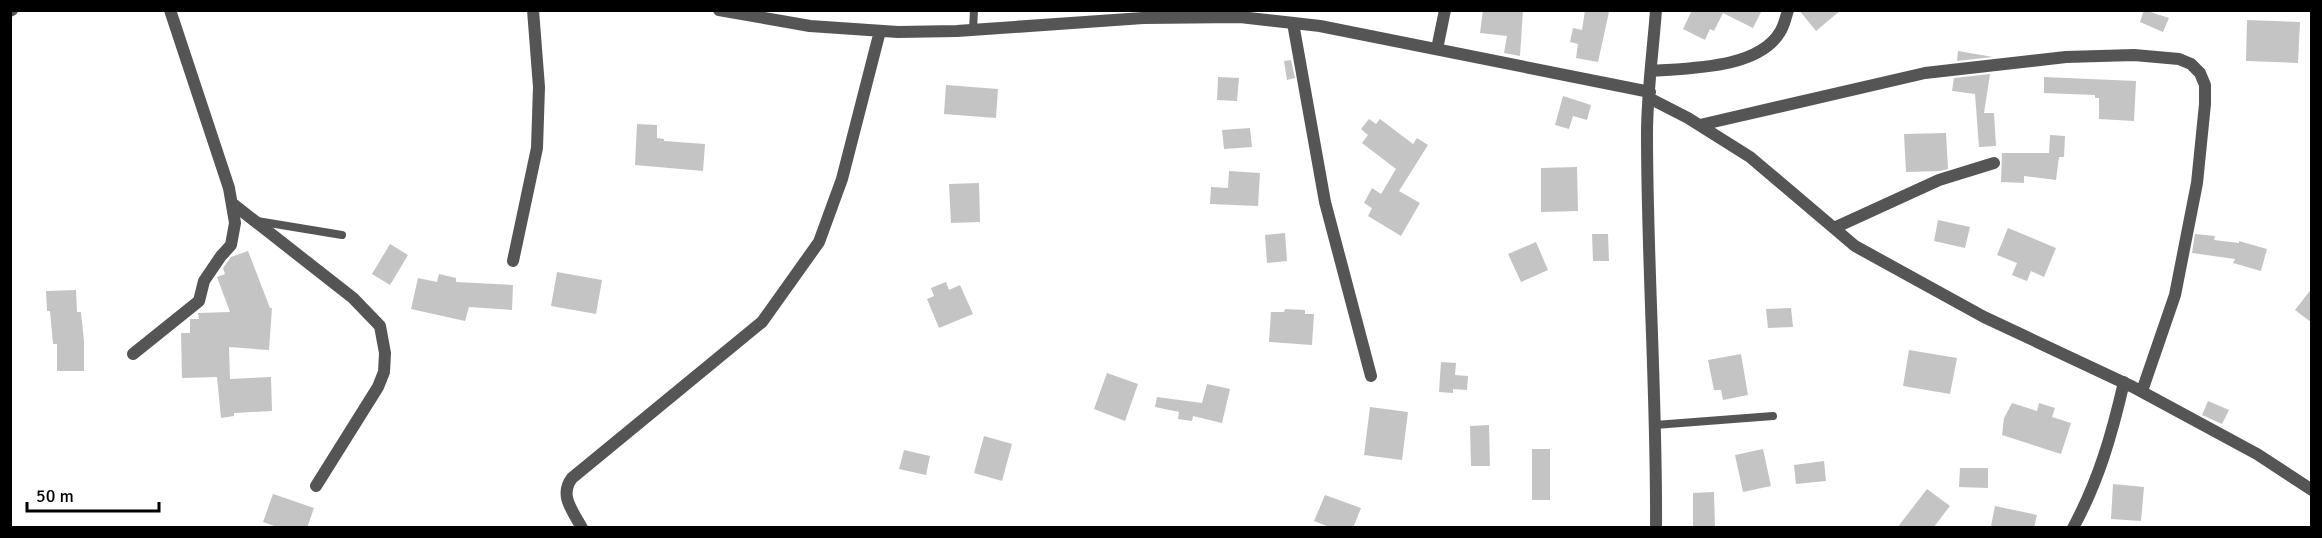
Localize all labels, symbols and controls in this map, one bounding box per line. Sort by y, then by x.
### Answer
scale bar [27,475,159,513]
text: 50 m [36,485,74,507]

